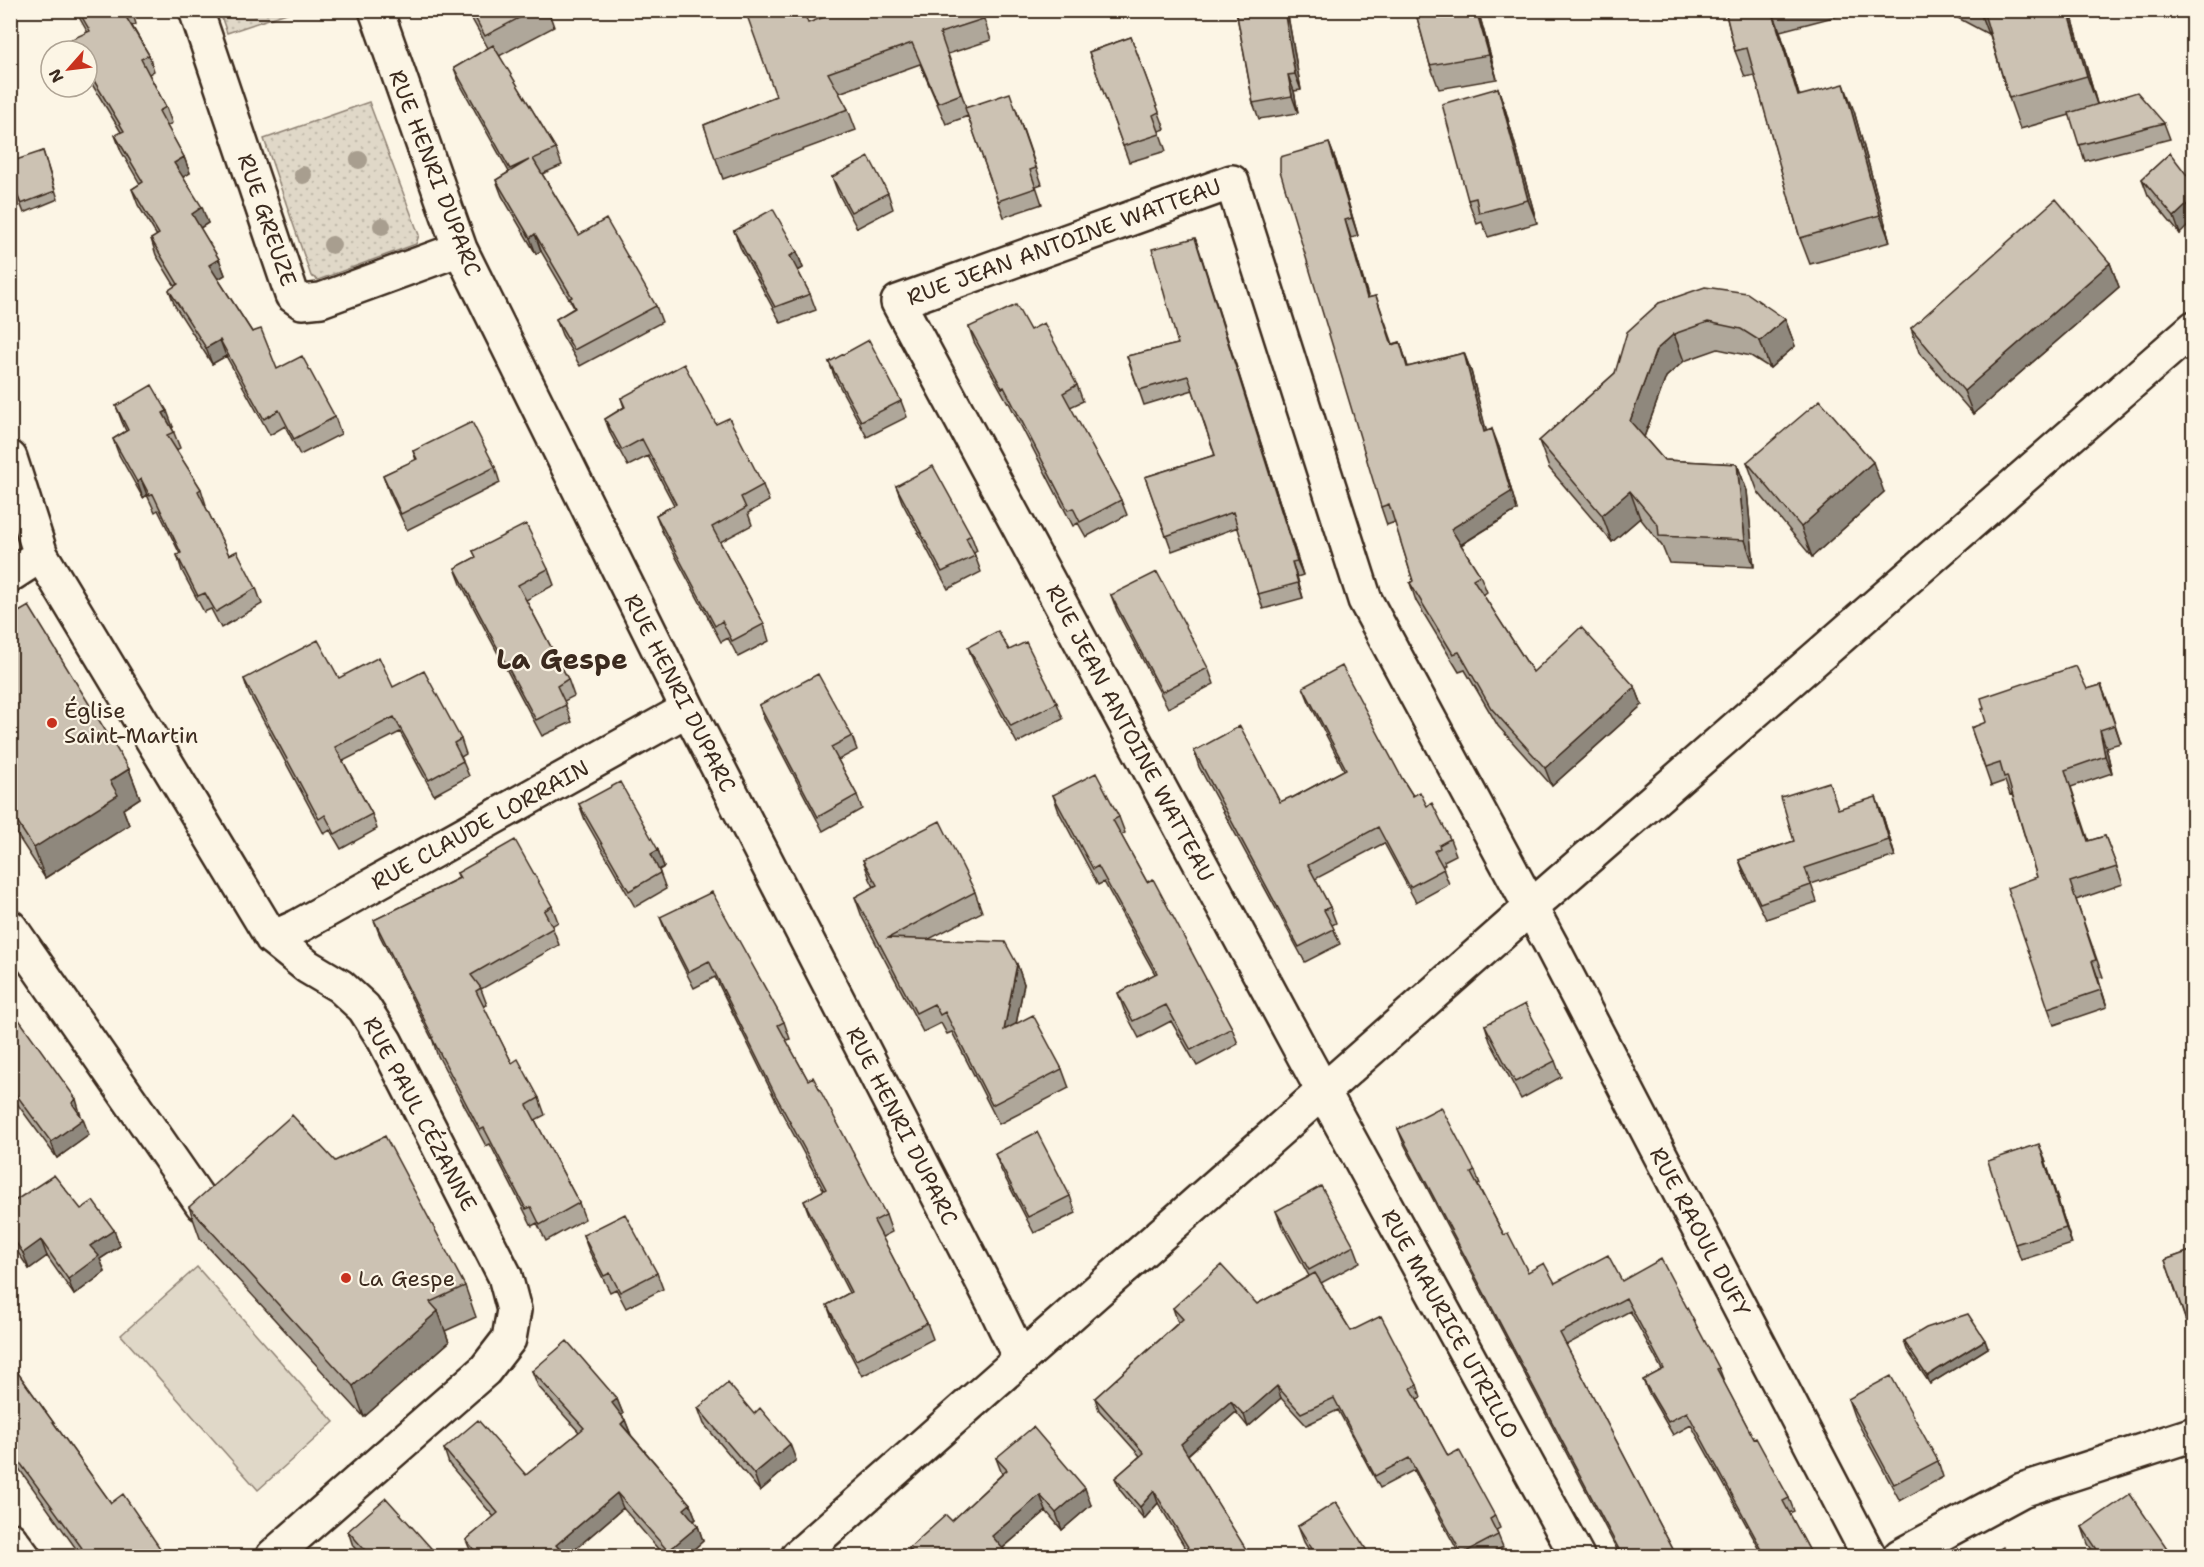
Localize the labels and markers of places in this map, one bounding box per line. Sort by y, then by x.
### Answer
place label: Église Saint-Martin [64,696,198,750]
marker: Église Saint-Martin [45,716,59,730]
place label: La Gespe [358,1264,455,1293]
marker: La Gespe [339,1271,353,1285]

